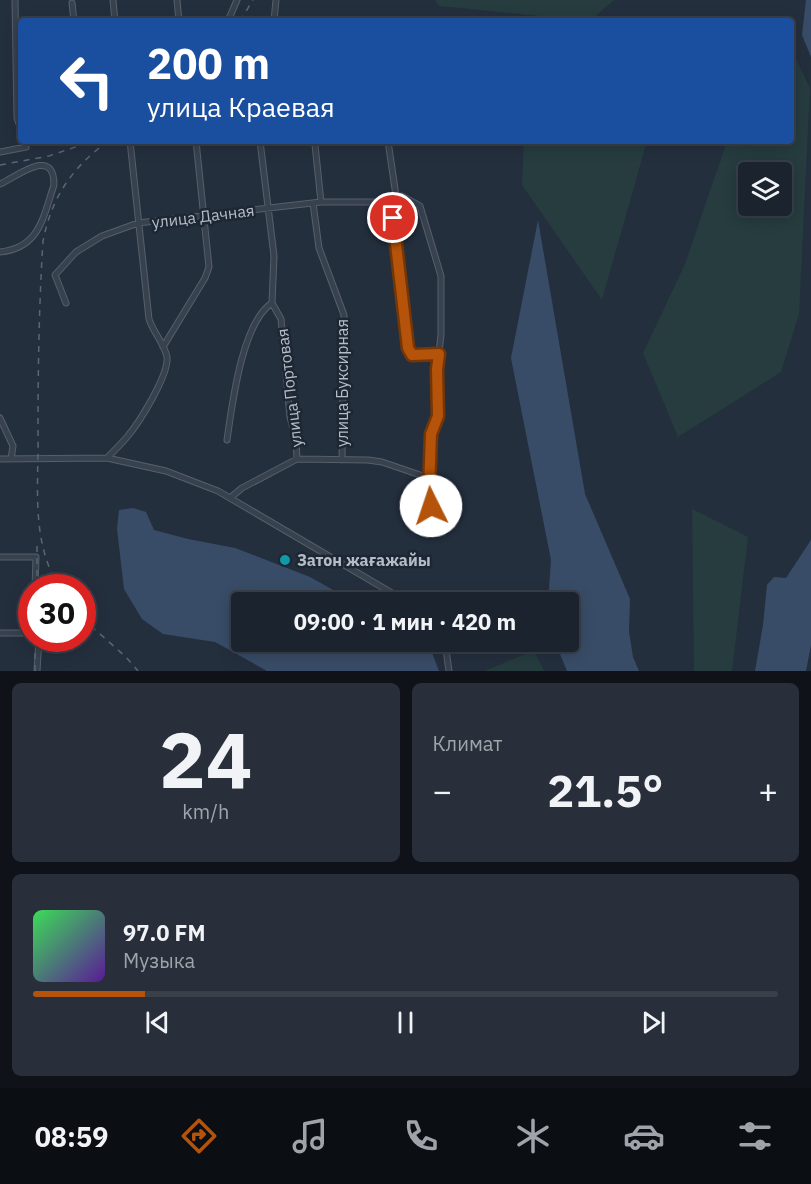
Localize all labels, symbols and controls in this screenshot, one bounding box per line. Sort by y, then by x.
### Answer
text: 200 m [147,36,270,91]
icon: left [48,42,126,120]
text: улица Краевая [147,89,335,124]
map controls [738,162,792,216]
button: layers [738,162,792,216]
pin [367,192,418,243]
street label: улица Дачная [151,200,255,232]
icon: arrive [376,201,409,234]
street label: улица Буксирная [332,319,352,447]
street label: улица Портовая [272,327,306,449]
position arrow [399,474,463,538]
place label: Затон жағажайы [297,550,431,570]
marker: Затон жағажайы [278,553,292,567]
speed limit sign: 30 [18,574,96,652]
text: 09:00 · 1 мин · 420 m [294,607,516,636]
text: 24 [159,708,253,809]
text: Климат [433,730,503,757]
text: 21.5° [547,761,663,819]
text: − [433,769,452,812]
text: + [758,769,778,812]
text: km/h [182,798,229,825]
text: 97.0 FM [123,918,206,947]
text: Музыка [123,947,195,974]
icon: previous [141,1006,174,1039]
icon: pause [389,1006,422,1039]
icon: next [637,1006,670,1039]
icon: directions [178,1115,220,1157]
icon: music [289,1115,331,1157]
icon: phone [400,1115,442,1157]
icon: climate [512,1115,554,1157]
icon: car [623,1115,665,1157]
icon: filters [734,1115,776,1157]
text: 08:59 [35,1119,108,1154]

